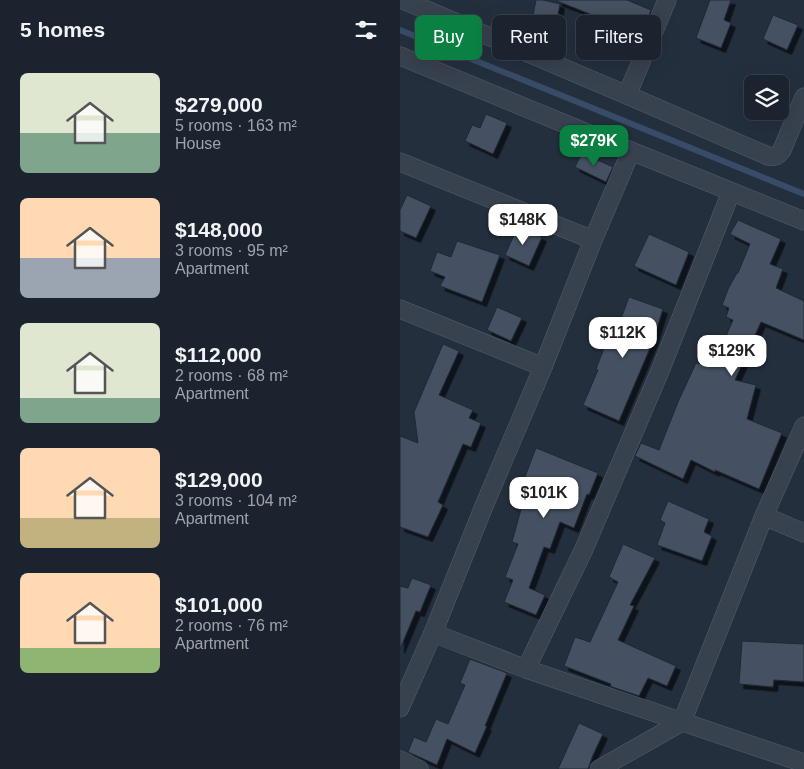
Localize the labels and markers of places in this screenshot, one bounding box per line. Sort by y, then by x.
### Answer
pin: $279K [559,124,629,167]
pin: $148K [488,204,558,246]
pin: $112K [588,316,658,359]
pin: $129K [697,334,767,377]
pin: $101K [509,476,579,519]

